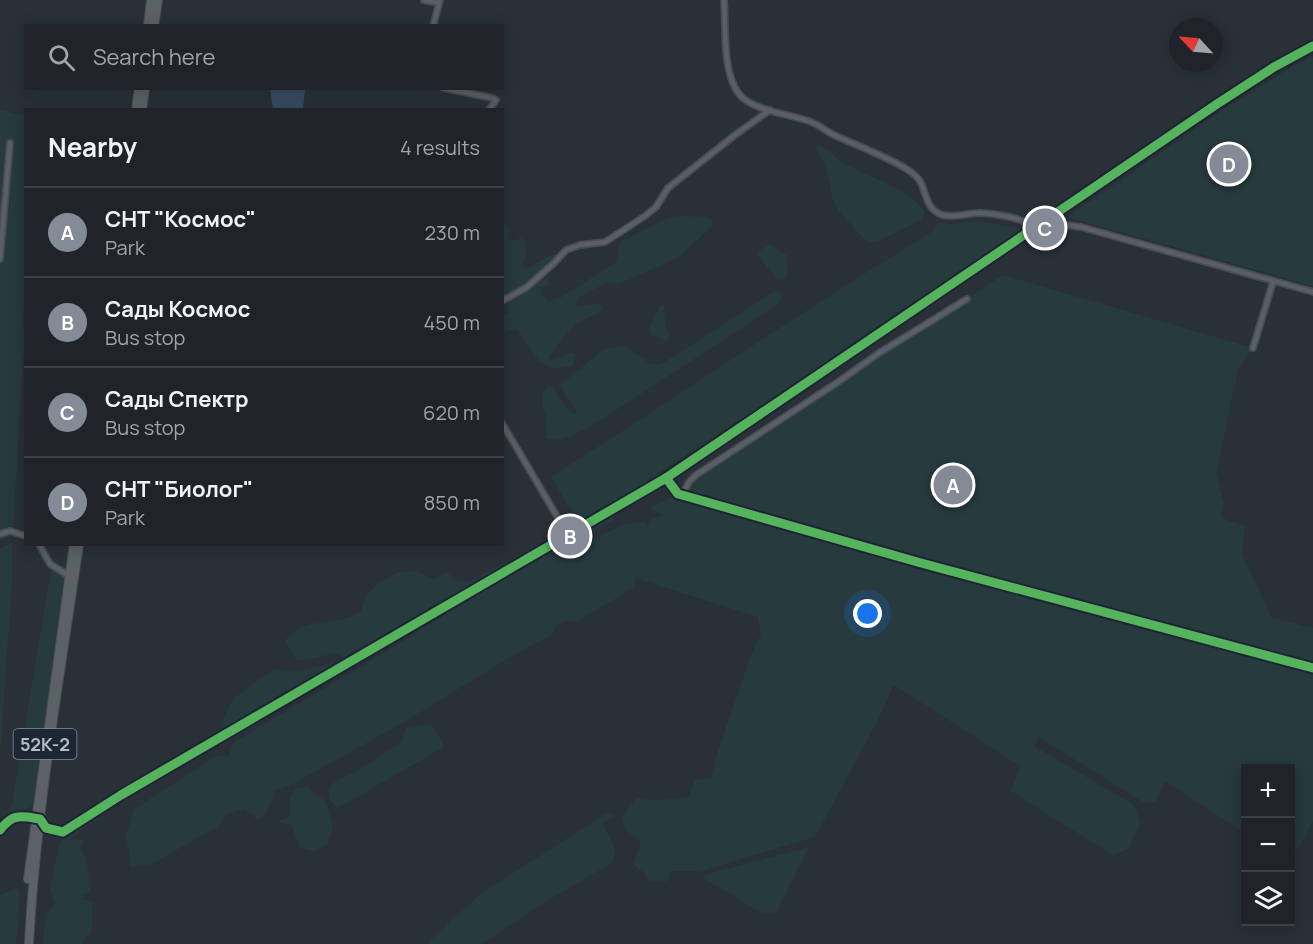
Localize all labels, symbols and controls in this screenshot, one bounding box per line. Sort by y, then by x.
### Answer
north arrow [1169,18,1223,72]
search box [24,24,504,90]
icon: search [45,41,78,74]
text: Search here [93,42,215,72]
text: Nearby [48,129,137,165]
text: 4 results [400,134,480,161]
pin: D [1210,142,1248,186]
text: СНТ "Космос" [105,204,256,234]
pin: C [1026,206,1064,250]
text: A [61,219,74,246]
text: 230 m [424,219,480,246]
text: Park [105,234,145,261]
text: Сады Космос [105,294,250,324]
text: B [61,309,74,336]
text: 450 m [424,309,480,336]
text: Bus stop [105,324,185,351]
text: Сады Спектр [105,384,248,414]
text: C [60,399,75,426]
text: 620 m [423,399,480,426]
text: Bus stop [105,414,185,441]
pin: A [934,462,972,508]
text: СНТ "Биолог" [105,474,253,504]
text: D [60,489,75,516]
text: 850 m [424,489,480,516]
text: Park [105,504,145,531]
pin: B [550,514,590,558]
your location [853,599,882,628]
road number: 52К-2 [14,729,76,759]
map controls [1241,764,1295,926]
button: + [1241,764,1295,818]
button: − [1241,818,1295,872]
button: layers [1241,872,1295,926]

